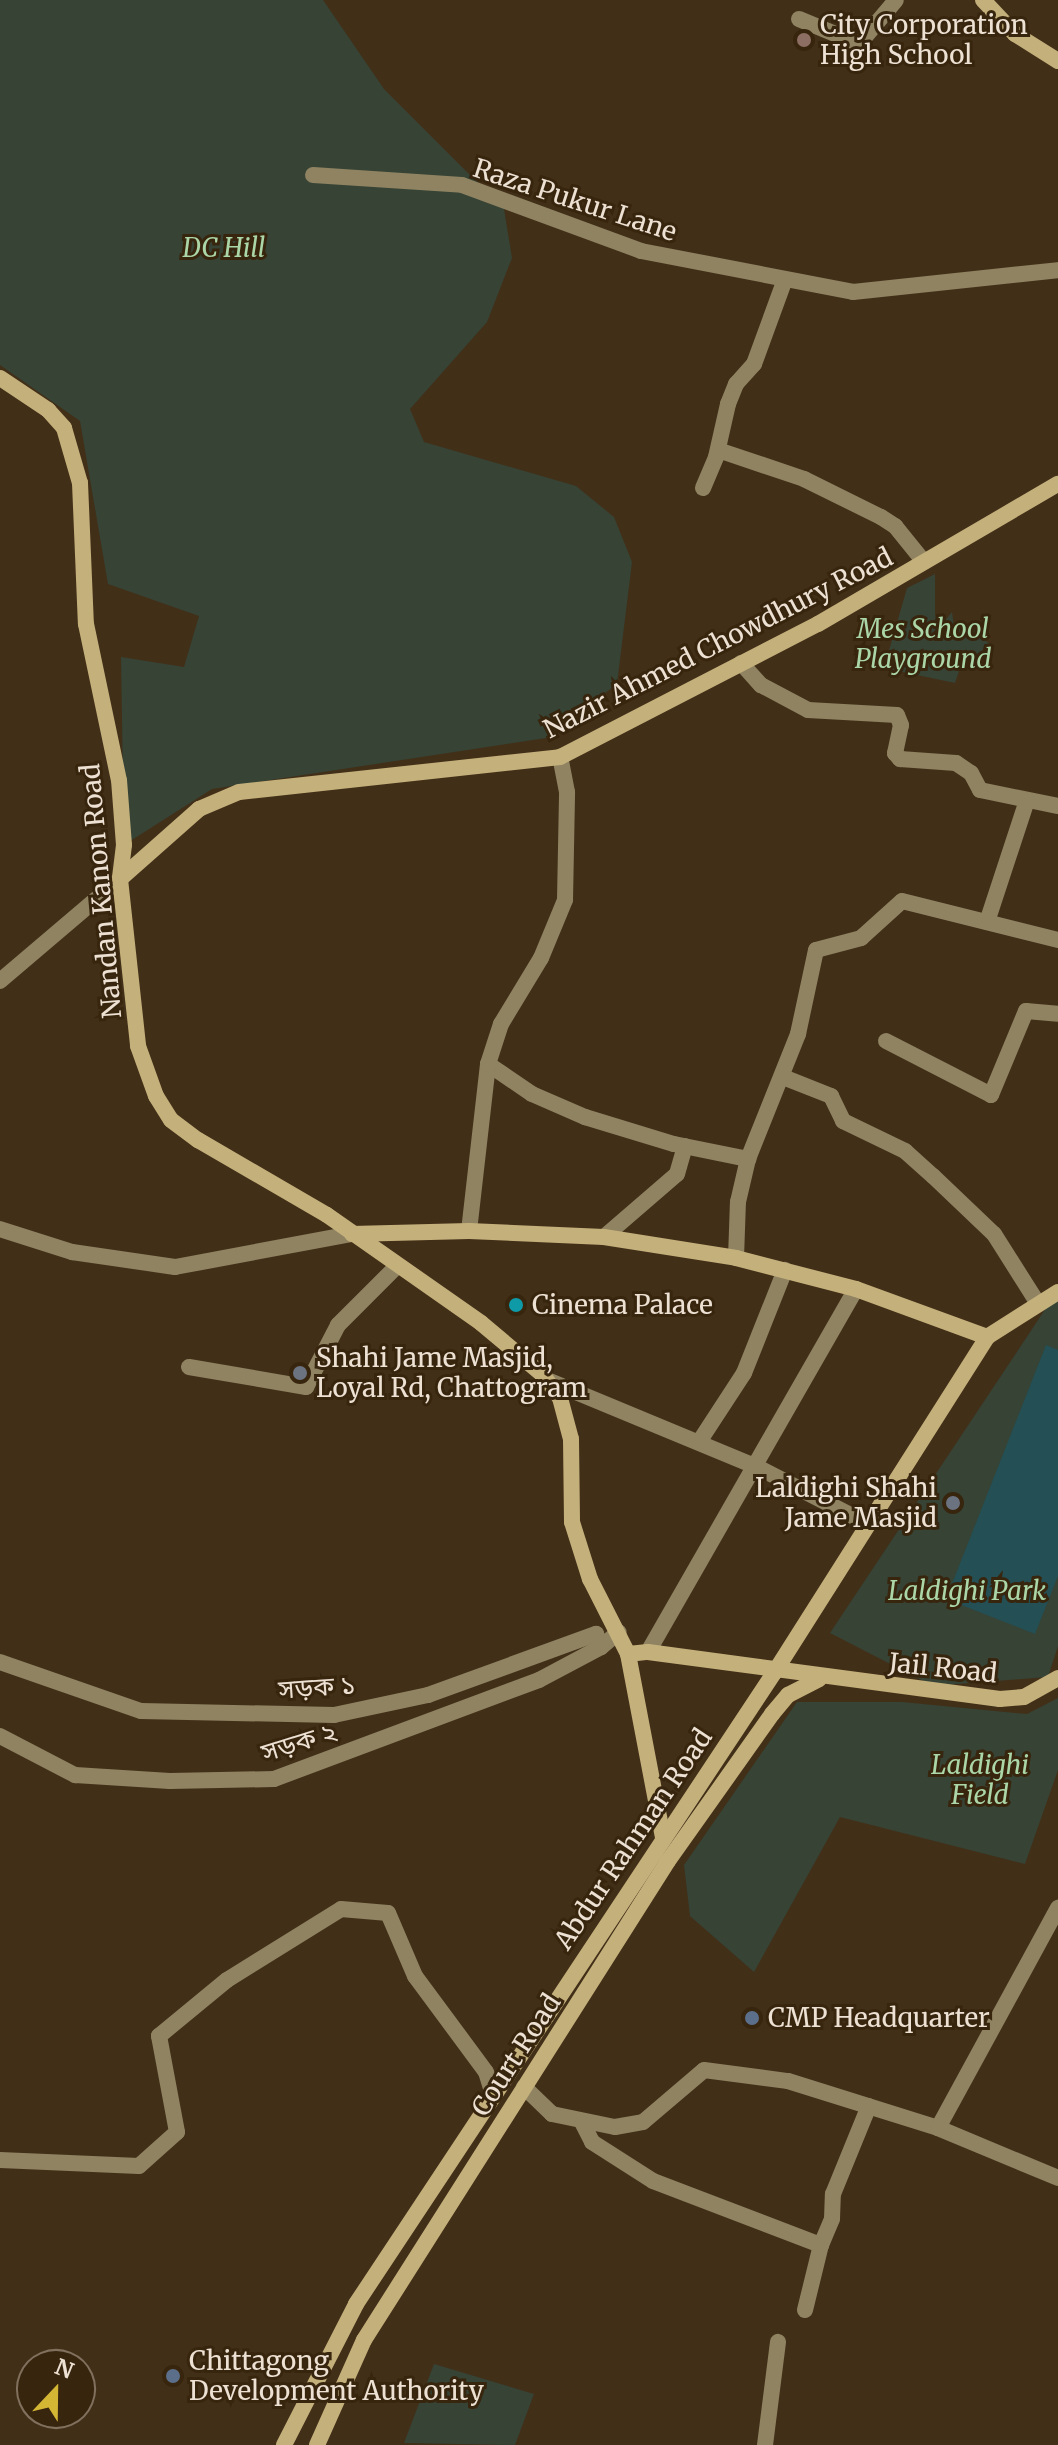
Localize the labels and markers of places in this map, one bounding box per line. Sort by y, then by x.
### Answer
place label: City Corporation High School [820,9,1028,70]
marker: City Corporation High School [795,31,813,49]
place label: Cinema Palace [532,1289,713,1321]
marker: Cinema Palace [507,1296,525,1314]
place label: Shahi Jame Masjid, Loyal Rd, Chattogram [316,1342,587,1404]
marker: Shahi Jame Masjid, Loyal Rd, Chattogram [291,1364,309,1382]
place label: Laldighi Shahi Jame Masjid [755,1472,937,1534]
marker: Laldighi Shahi Jame Masjid [944,1494,962,1512]
place label: CMP Headquarter [768,2002,990,2034]
marker: CMP Headquarter [743,2009,761,2027]
place label: Chittagong Development Authority [189,2345,484,2406]
marker: Chittagong Development Authority [164,2367,182,2385]

